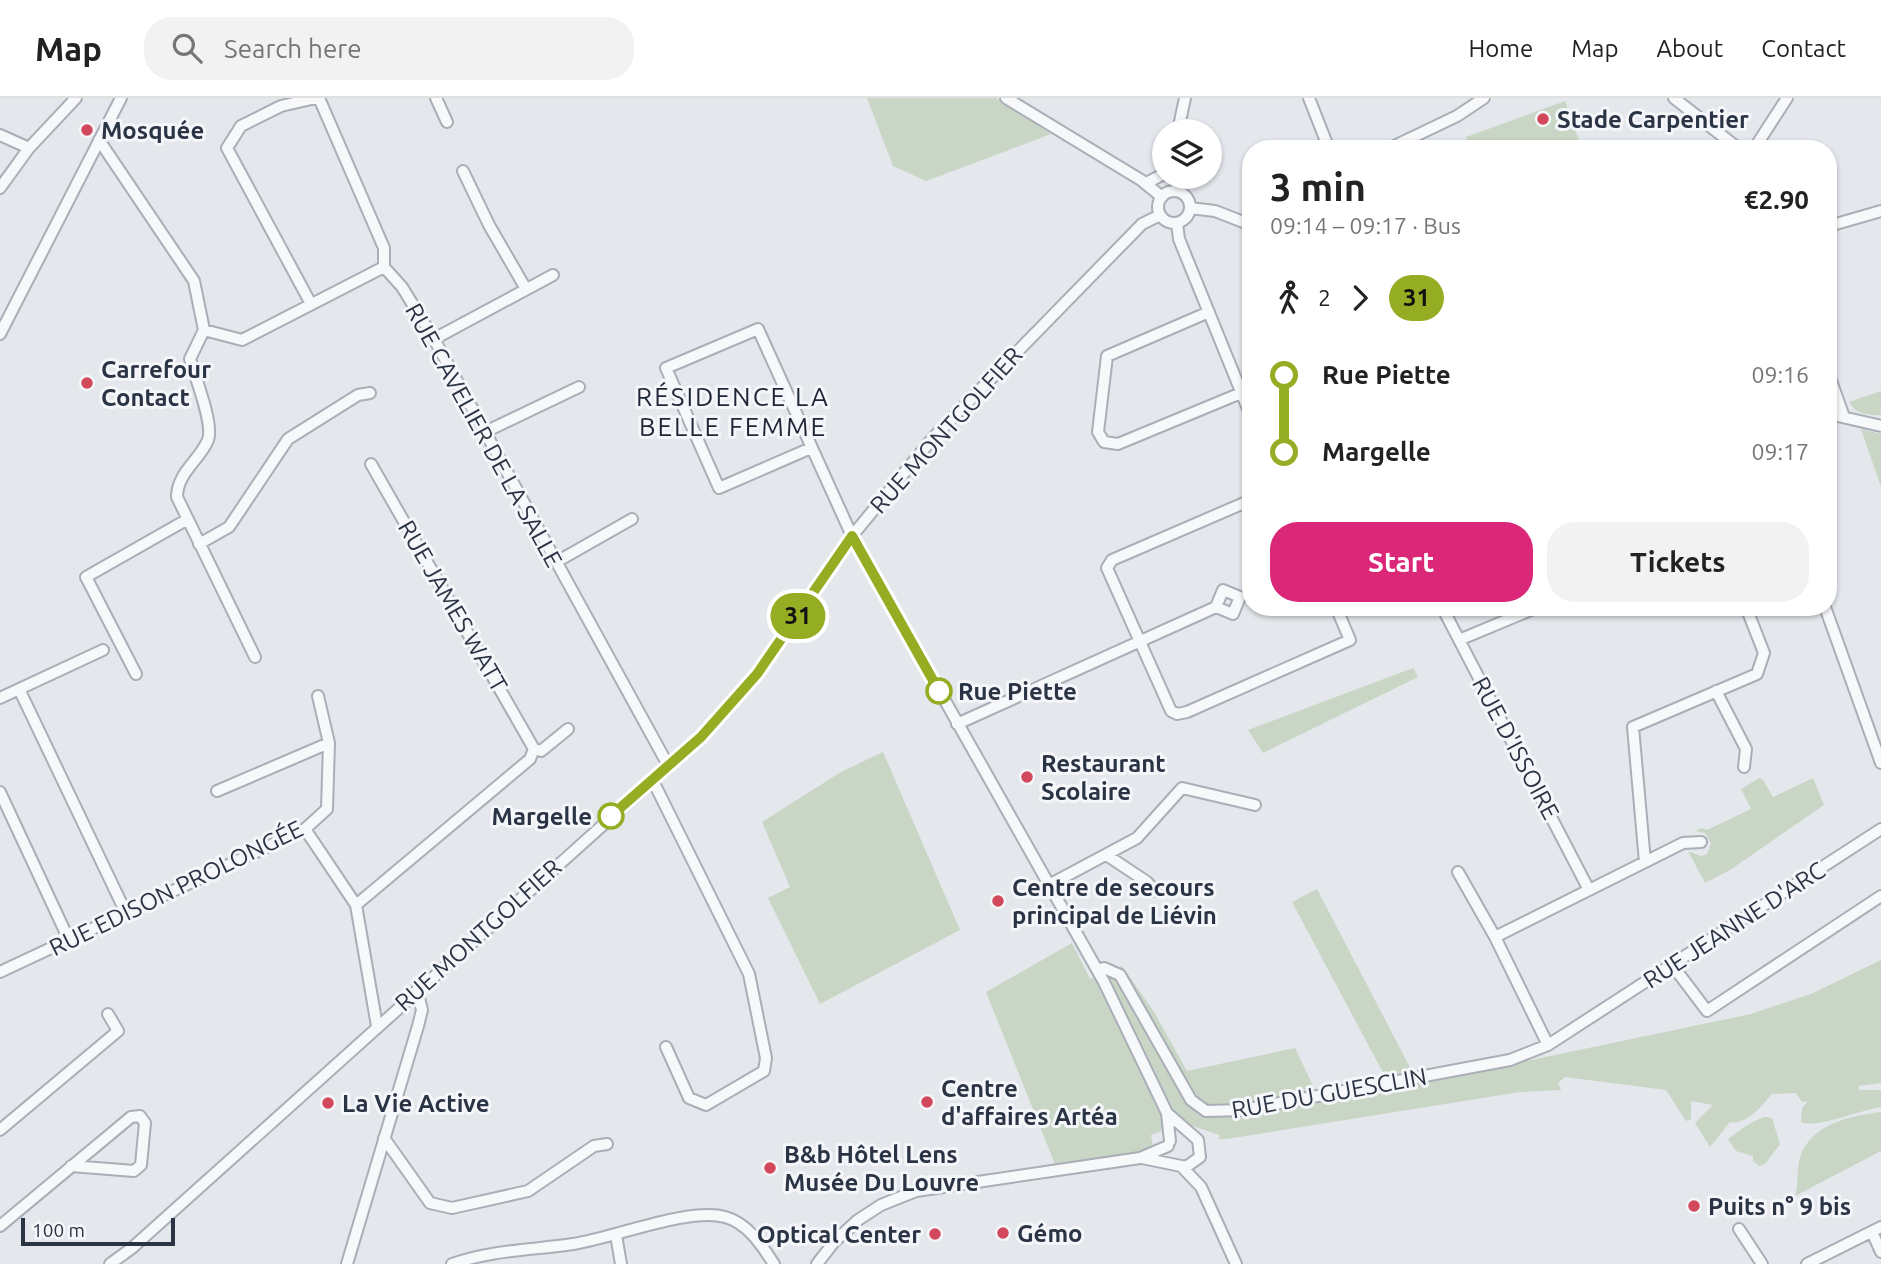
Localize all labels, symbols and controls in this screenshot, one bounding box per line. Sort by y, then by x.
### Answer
search box [144,17,634,80]
icon: search [168,29,206,67]
text: Map [35,30,102,67]
text: Search here [224,34,362,63]
text: Home [1468,35,1533,62]
text: Map [1571,35,1618,62]
text: About [1656,35,1723,62]
text: Contact [1761,35,1846,62]
place label: Stade Carpentier [1557,106,1749,133]
marker: Stade Carpentier [1535,111,1551,127]
place label: Mosquée [101,117,204,144]
map controls [1152,119,1222,189]
button: layers [1152,119,1222,189]
marker: Mosquée [79,122,95,138]
text: 3 min [1270,166,1366,208]
text: €2.90 [1744,185,1809,214]
text: 09:14 – 09:17 · Bus [1270,213,1461,238]
icon: walk [1270,279,1308,317]
icon: forward [1341,279,1379,317]
text: 31 [1403,284,1430,311]
text: 2 [1318,285,1331,310]
street label: RUE CAVELIER DE LA SALLE [400,299,568,571]
street label: RUE MONTGOLFIER [864,342,1028,518]
place label: Carrefour Contact [101,356,211,411]
text: Rue Piette [1322,360,1451,389]
text: 09:16 [1751,362,1809,387]
marker: Carrefour Contact [79,375,95,391]
district label: RÉSIDENCE LA BELLE FEMME [636,381,830,441]
text: Margelle [1322,437,1431,466]
text: 09:17 [1751,439,1809,464]
street label: RUE JAMES WATT [393,515,513,697]
button: Start [1270,522,1533,602]
button: Tickets [1547,522,1809,602]
line badge: 31 [766,593,830,639]
text: 31 [784,602,812,629]
street label: RUE D'ISSOIRE [1467,672,1565,824]
marker: Rue Piette [926,678,952,704]
place label: Rue Piette [958,678,1077,705]
place label: Restaurant Scolaire [1041,750,1166,805]
marker: Restaurant Scolaire [1019,769,1035,785]
place label: Margelle [492,803,592,830]
marker: Margelle [598,803,624,829]
street label: RUE EDISON PROLONGÉE [44,814,307,961]
street label: RUE MONTGOLFIER [390,853,566,1017]
street label: RUE JEANNE D'ARC [1638,856,1830,994]
place label: Centre de secours principal de Liévin [1012,874,1217,929]
marker: Centre de secours principal de Liévin [990,893,1006,909]
street label: RUE DU GUESCLIN [1229,1063,1429,1123]
place label: Centre d'affaires Artéa [941,1075,1118,1130]
place label: La Vie Active [342,1090,489,1117]
marker: Centre d'affaires Artéa [919,1094,935,1110]
marker: La Vie Active [320,1095,336,1111]
place label: B&b Hôtel Lens Musée Du Louvre [784,1141,979,1196]
marker: B&b Hôtel Lens Musée Du Louvre [762,1160,778,1176]
place label: Puits n° 9 bis [1708,1193,1851,1220]
marker: Puits n° 9 bis [1686,1198,1702,1214]
scale bar [21,1215,175,1247]
text: 100 m [32,1219,85,1241]
place label: Gémo [1017,1220,1083,1247]
place label: Optical Center [757,1221,921,1248]
marker: Gémo [995,1225,1011,1241]
marker: Optical Center [927,1226,943,1242]

